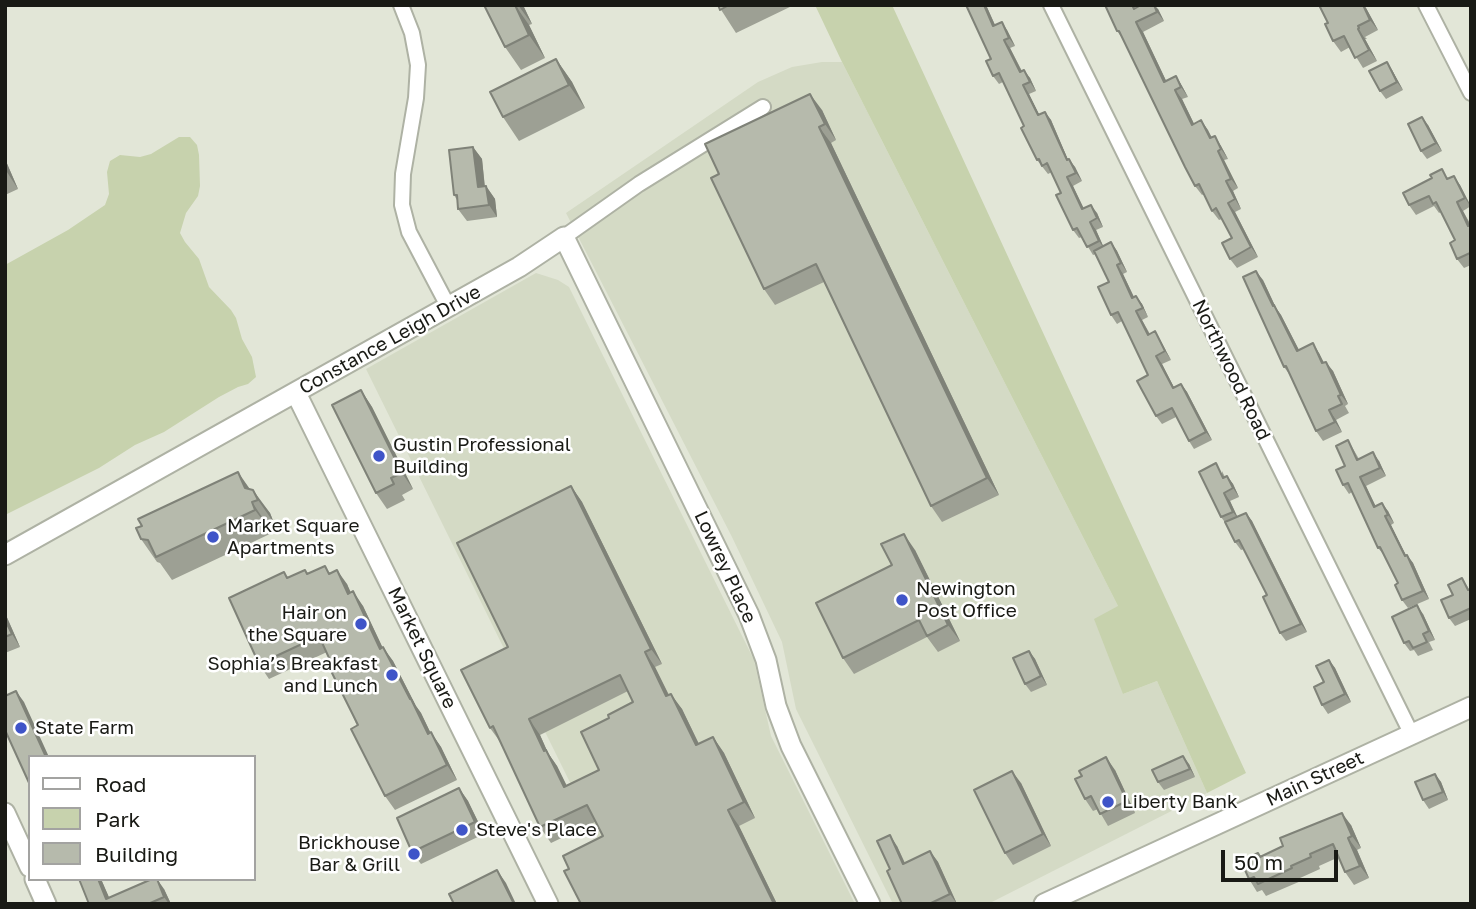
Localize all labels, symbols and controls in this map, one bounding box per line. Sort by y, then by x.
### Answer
street label: Constance Leigh Drive [295,281,485,399]
street label: Northwood Road [1187,296,1275,444]
place label: Gustin Professional Building [393,434,571,478]
marker: Gustin Professional Building [371,448,387,464]
street label: Lowrey Place [689,507,761,627]
place label: Market Square Apartments [227,515,360,559]
marker: Market Square Apartments [205,529,221,545]
place label: Newington Post Office [916,578,1017,622]
street label: Market Square [383,583,461,713]
marker: Newington Post Office [894,592,910,608]
place label: Hair on the Square [248,602,347,646]
marker: Hair on the Square [353,616,369,632]
place label: Sophia’s Breakfast and Lunch [208,653,378,697]
marker: Sophia’s Breakfast and Lunch [384,667,400,683]
place label: State Farm [35,717,134,739]
marker: State Farm [13,720,29,736]
street label: Main Street [1263,747,1367,811]
legend [28,755,256,881]
text: Road [95,771,146,797]
place label: Liberty Bank [1122,791,1238,813]
marker: Liberty Bank [1100,794,1116,810]
text: Park [95,806,140,832]
place label: Steve's Place [476,819,597,841]
marker: Steve's Place [454,822,470,838]
place label: Brickhouse Bar & Grill [298,832,400,876]
scale bar [1224,836,1341,880]
text: Building [95,841,178,867]
marker: Brickhouse Bar & Grill [406,846,422,862]
text: 50 m [1234,849,1283,875]

